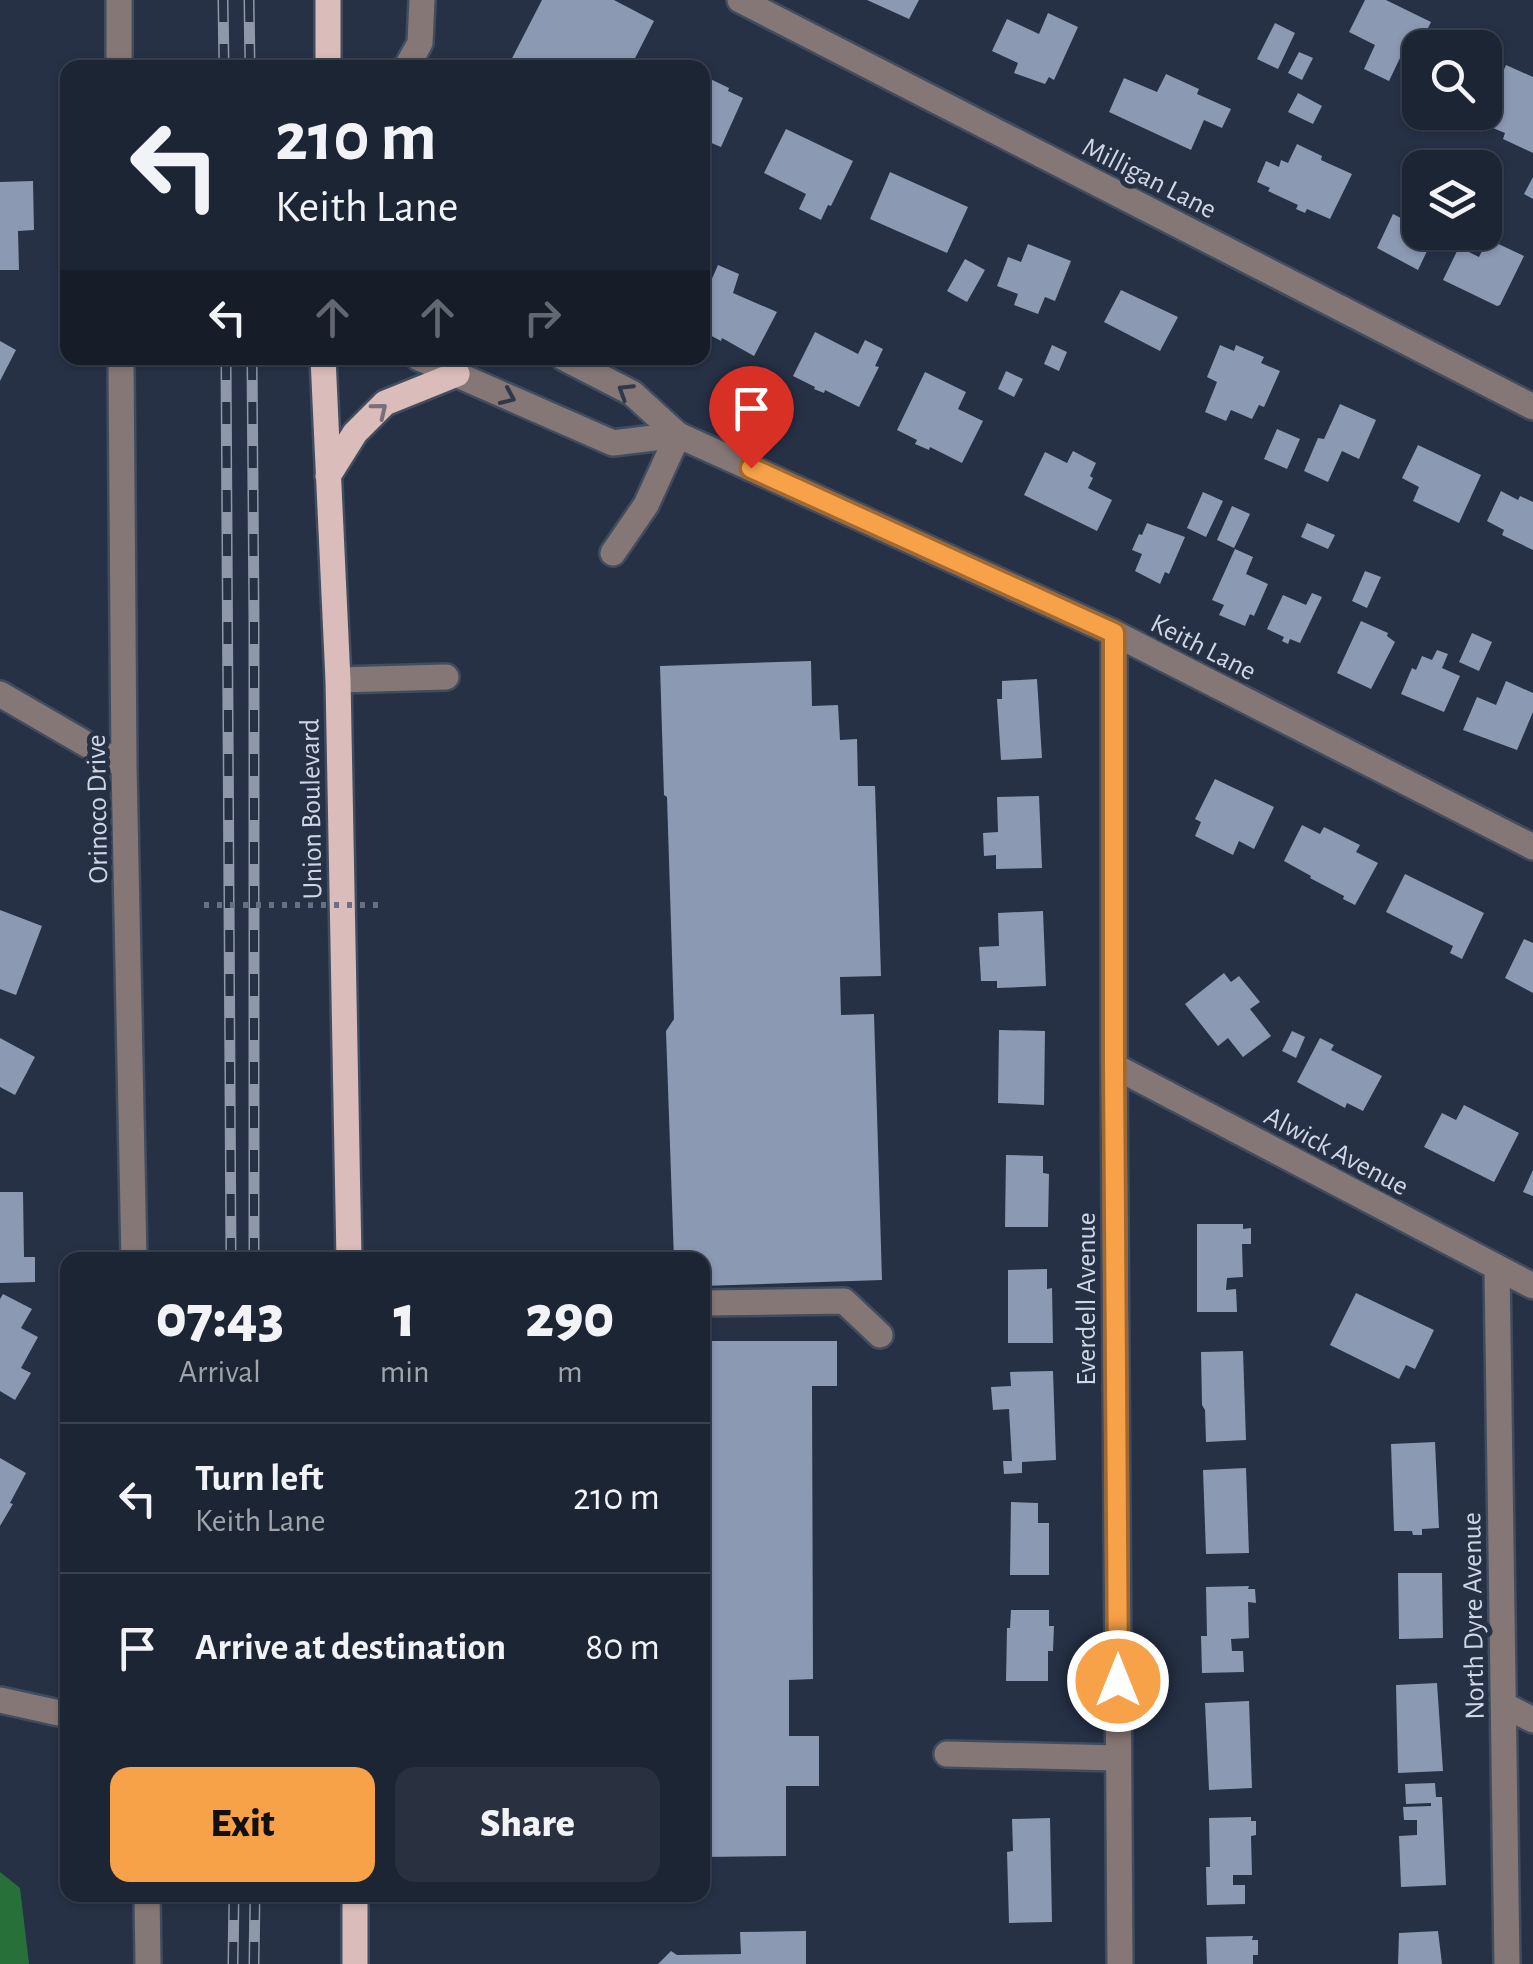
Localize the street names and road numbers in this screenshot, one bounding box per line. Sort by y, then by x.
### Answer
street label: Milligan Lane [1078,133,1221,224]
street label: Keith Lane [1146,609,1260,686]
street label: Union Boulevard [296,718,328,900]
street label: Orinoco Drive [83,734,113,884]
street label: Alwick Avenue [1260,1102,1413,1201]
street label: Everdell Avenue [1073,1212,1101,1386]
street label: North Dyre Avenue [1458,1512,1490,1720]

